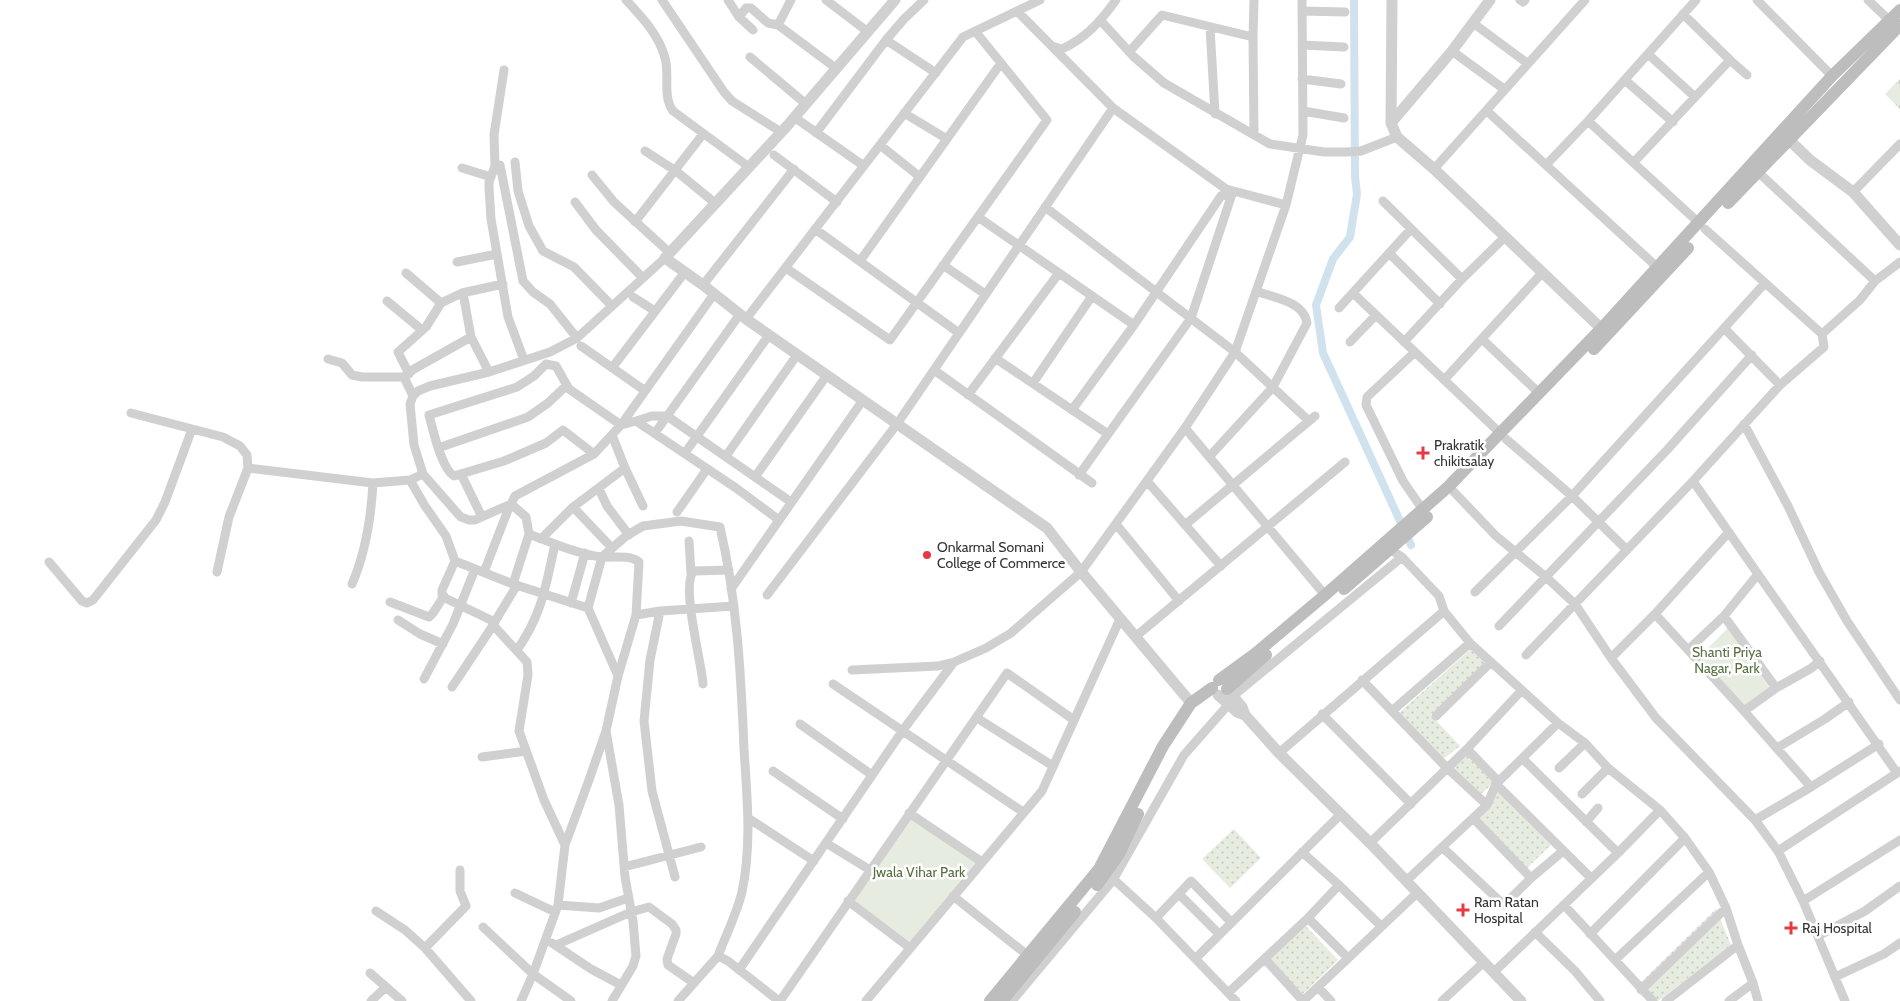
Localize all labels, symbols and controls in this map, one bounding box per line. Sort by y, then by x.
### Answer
place label: Prakratik chikitsalay [1434,436,1494,470]
marker: Prakratik chikitsalay [1416,446,1430,460]
place label: Onkarmal Somani College of Commerce [937,538,1065,572]
marker: Onkarmal Somani College of Commerce [921,549,933,561]
park label: Shanti Priya Nagar, Park [1692,643,1762,677]
park label: Jwala Vihar Park [872,863,966,881]
place label: Ram Ratan Hospital [1474,893,1539,927]
marker: Ram Ratan Hospital [1456,903,1470,917]
place label: Raj Hospital [1802,919,1873,937]
marker: Raj Hospital [1784,921,1798,935]

